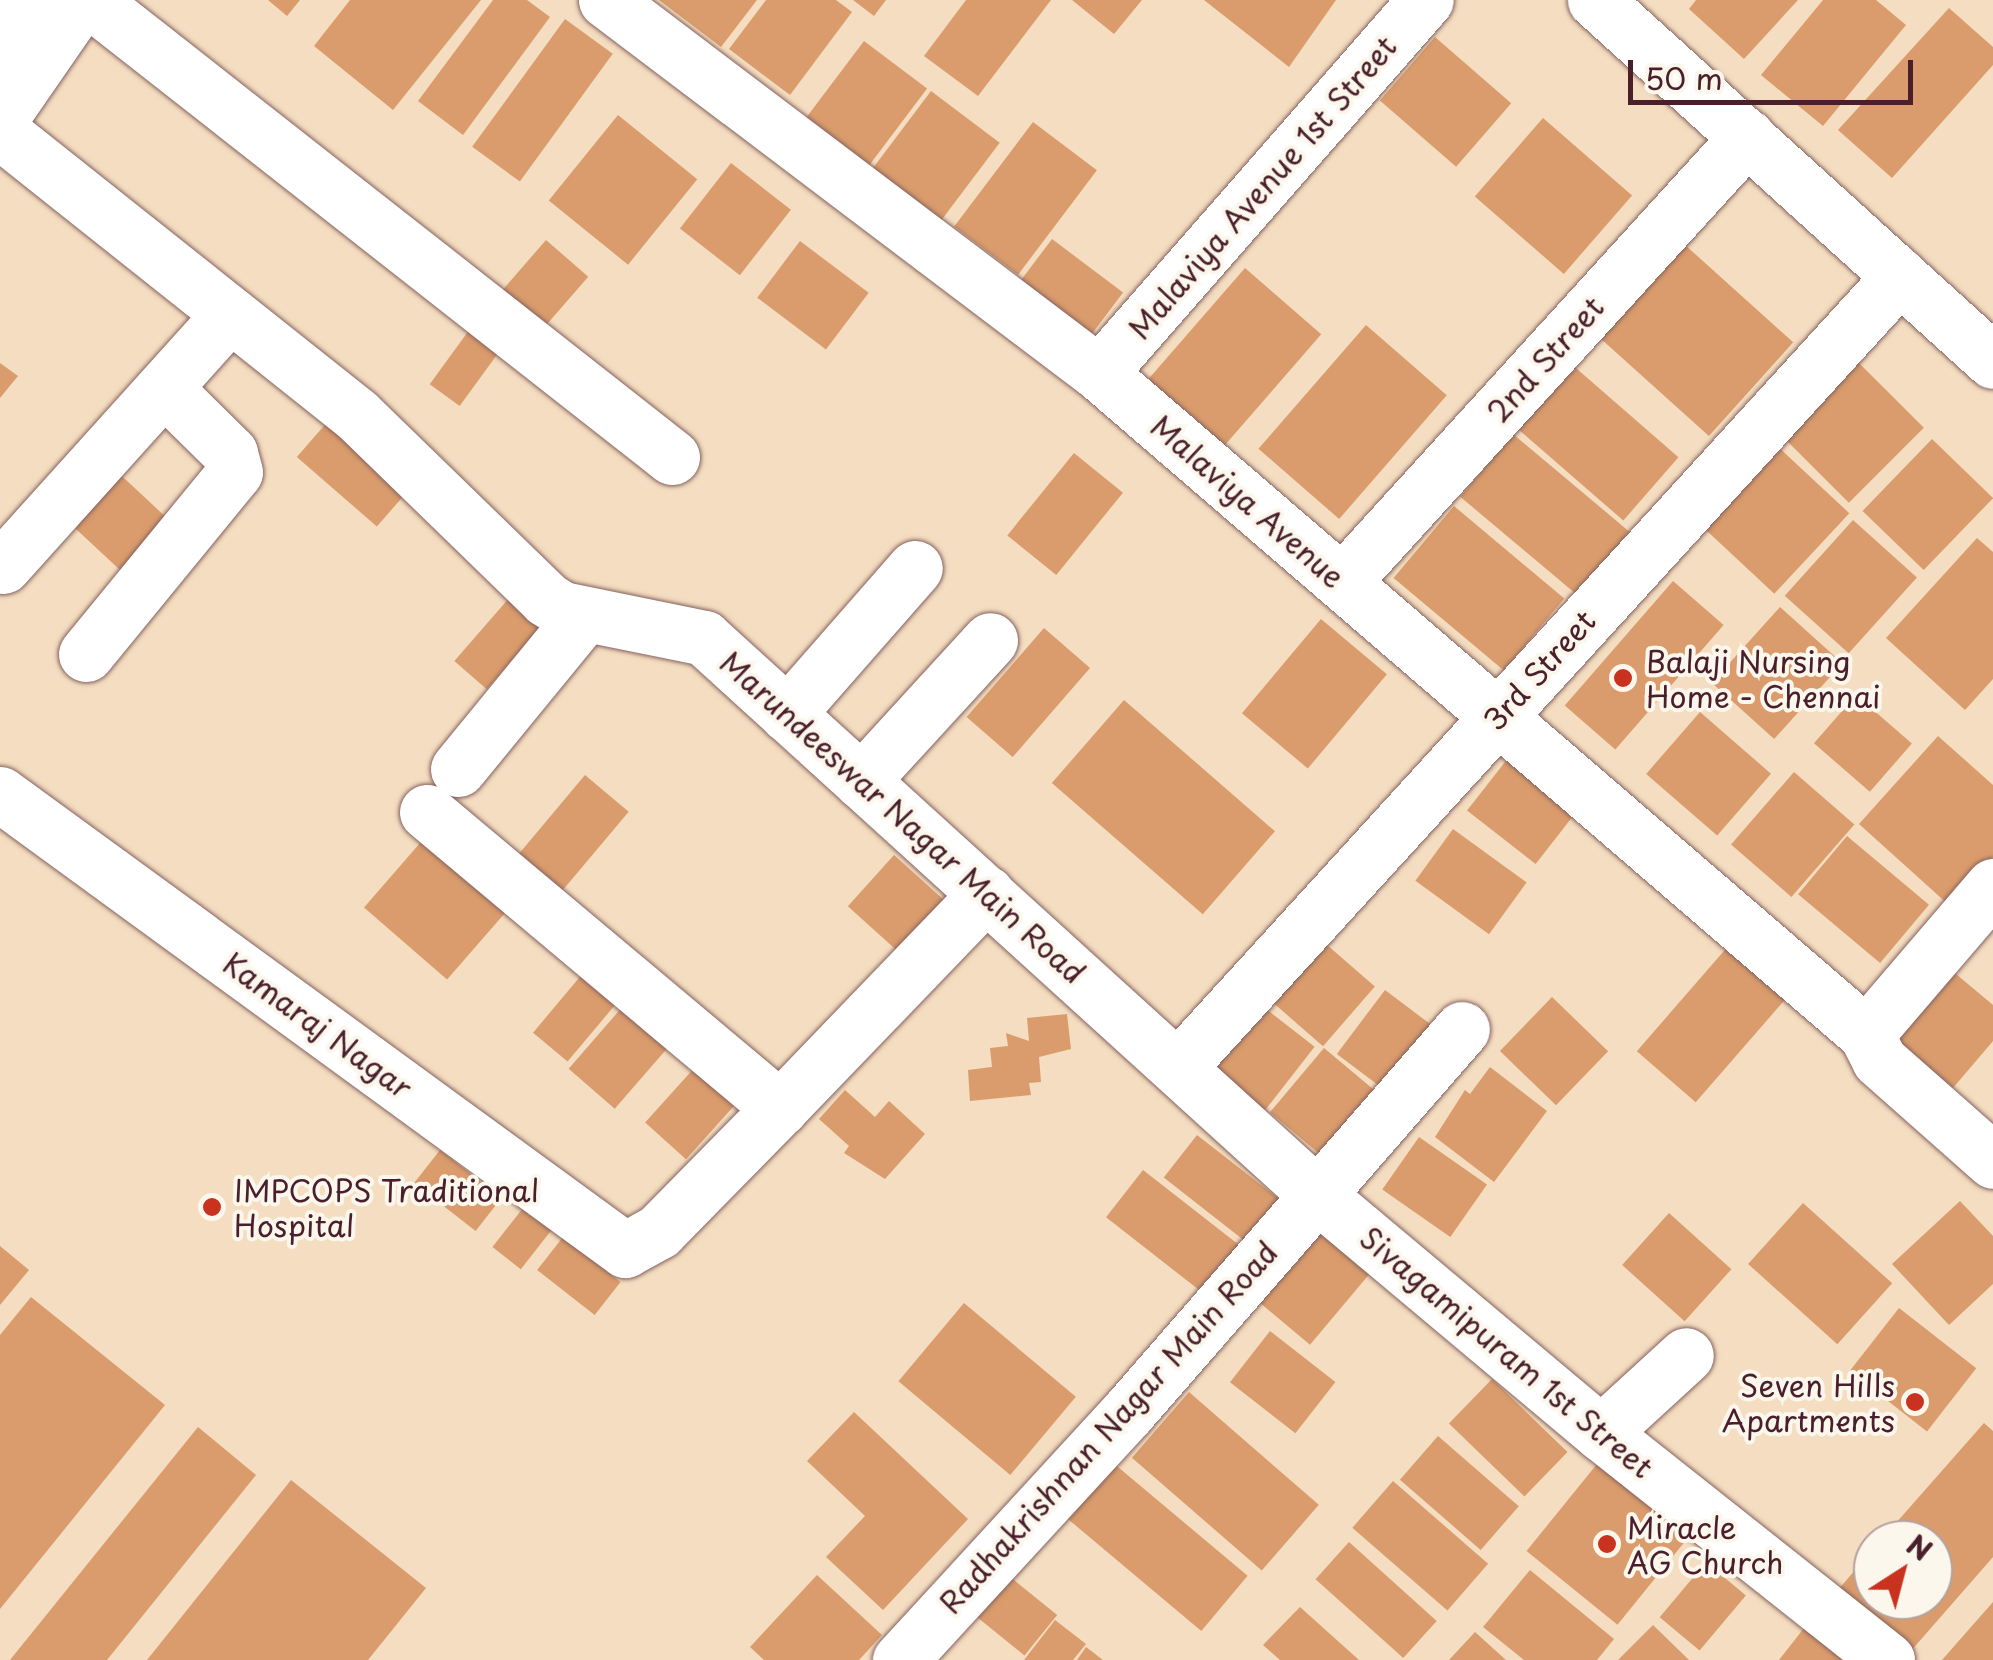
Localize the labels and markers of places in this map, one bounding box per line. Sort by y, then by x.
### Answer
place label: Balaji Nursing Home - Chennai [1646,643,1882,714]
marker: Balaji Nursing Home - Chennai [1610,665,1636,691]
place label: IMPCOPS Traditional Hospital [234,1172,540,1242]
marker: IMPCOPS Traditional Hospital [199,1194,225,1220]
place label: Seven Hills Apartments [1722,1367,1895,1438]
marker: Seven Hills Apartments [1904,1391,1926,1413]
place label: Miracle AG Church [1627,1509,1787,1580]
marker: Miracle AG Church [1596,1533,1618,1555]

